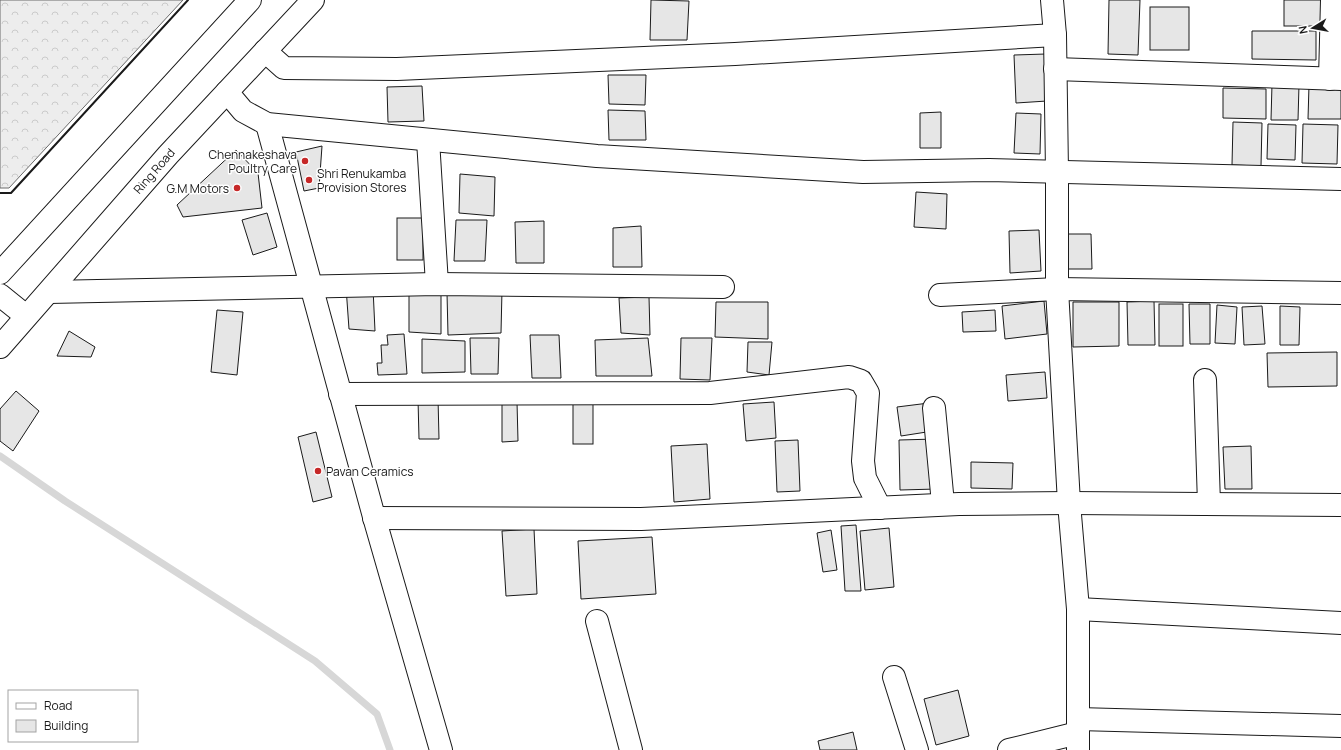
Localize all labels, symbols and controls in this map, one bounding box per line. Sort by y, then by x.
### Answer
north arrow [1293,8,1333,48]
text: N [1295,25,1311,35]
street label: Ring Road [129,144,179,198]
place label: Chennakeshava Poultry Care [208,146,297,177]
marker: Chennakeshava Poultry Care [300,156,310,166]
place label: Shri Renukamba Provision Stores [317,165,407,196]
marker: Shri Renukamba Provision Stores [304,175,314,185]
place label: G.M Motors [166,180,229,197]
marker: G.M Motors [232,183,242,193]
place label: Pavan Ceramics [326,463,414,480]
marker: Pavan Ceramics [313,466,323,476]
legend [8,690,138,742]
text: Road [44,697,72,714]
text: Building [44,717,88,734]

